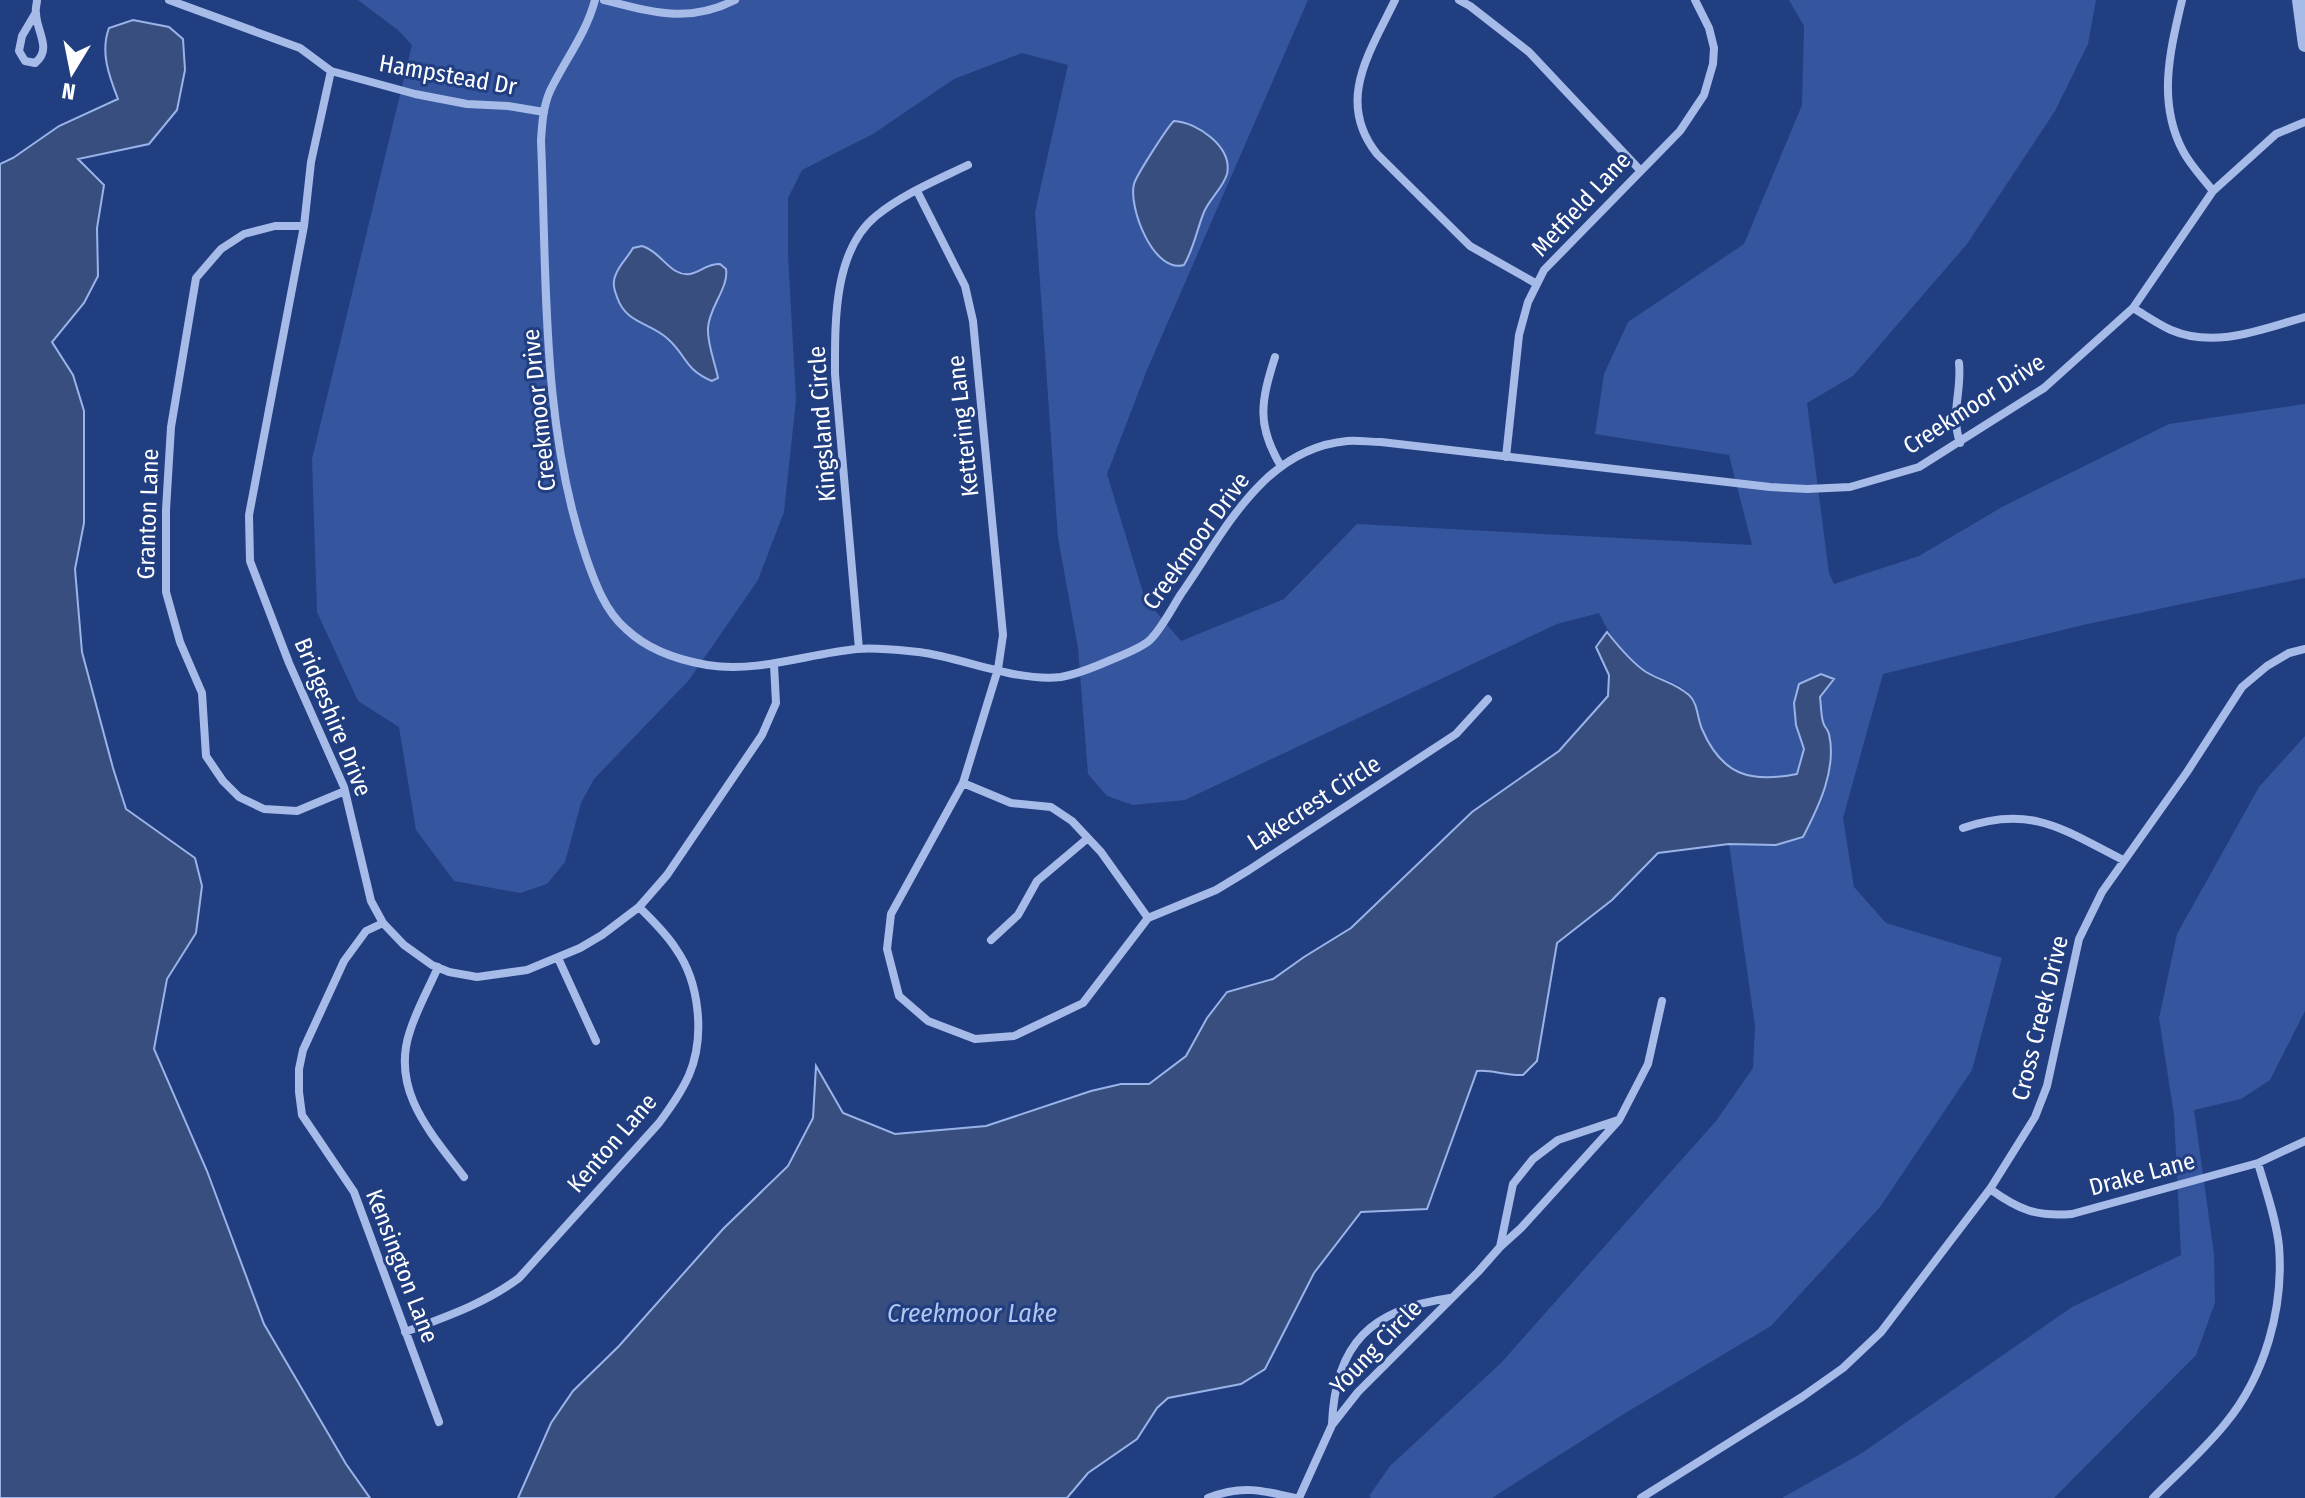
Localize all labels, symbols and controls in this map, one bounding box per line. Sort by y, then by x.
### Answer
north arrow [32,32,112,112]
street label: Hampstead Dr [377,49,520,101]
text: N [60,77,77,106]
street label: Metfield Lane [1526,146,1636,262]
street label: Creekmoor Drive [517,327,561,493]
street label: Kingsland Circle [803,345,841,503]
street label: Creekmoor Drive [1898,348,2050,460]
street label: Kettering Lane [942,354,984,498]
street label: Granton Lane [132,448,164,580]
street label: Creekmoor Drive [1137,467,1255,615]
street label: Bridgeshire Drive [289,634,377,800]
street label: Lakecrest Circle [1242,750,1386,856]
street label: Cross Creek Drive [2006,933,2074,1103]
street label: Kenton Lane [561,1088,663,1198]
street label: Drake Lane [2086,1146,2198,1202]
street label: Kensington Lane [360,1185,444,1347]
street label: Young Circle [1324,1294,1428,1400]
water label: Creekmoor Lake [887,1298,1057,1329]

